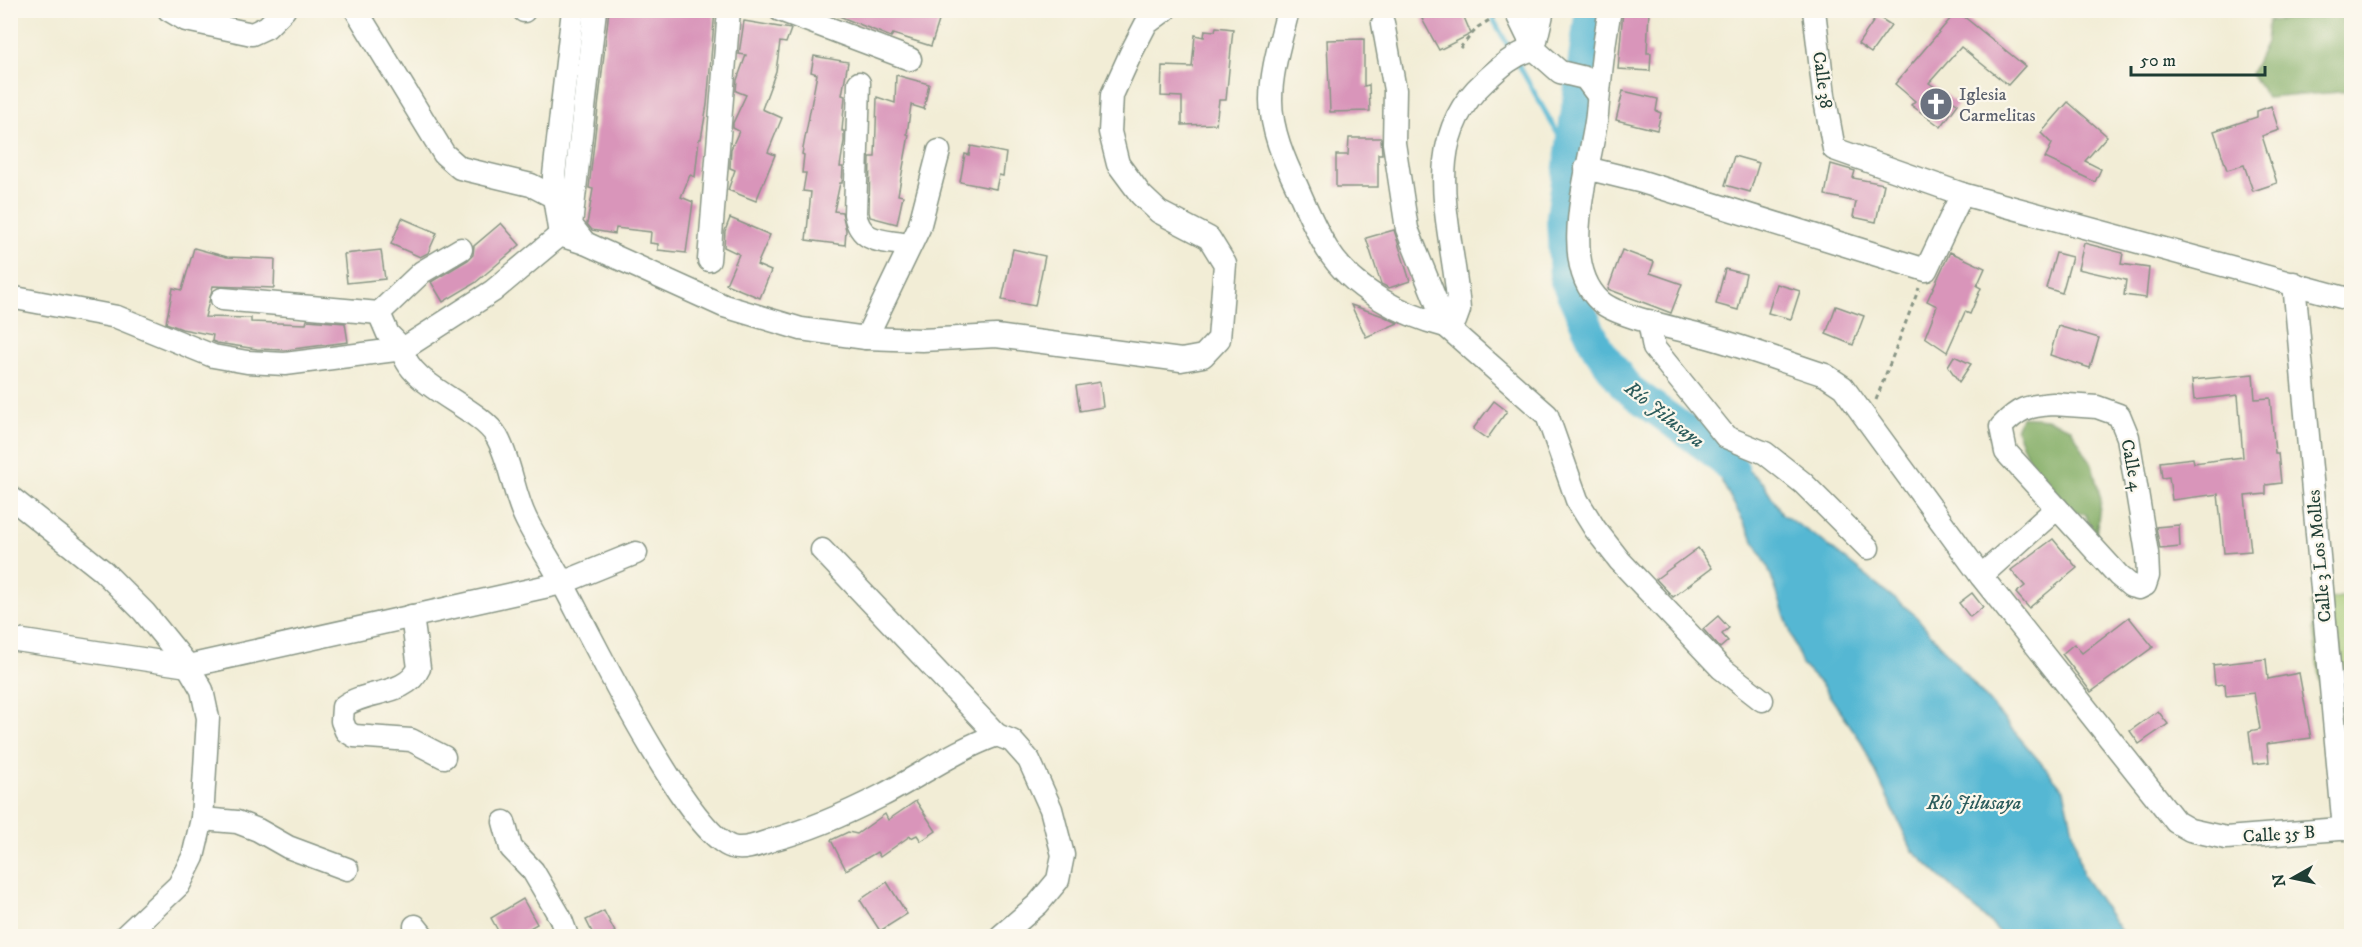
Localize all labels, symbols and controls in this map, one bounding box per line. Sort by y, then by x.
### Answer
scale bar [2131,39,2264,77]
street label: Calle 38 [1807,50,1837,110]
text: 50 m [2140,50,2176,72]
place label: Iglesia Carmelitas [1959,84,2036,127]
church icon: Iglesia Carmelitas [1918,86,1954,122]
water label: Río Jilusaya [1618,376,1709,454]
street label: Calle 4 [2115,438,2147,493]
street label: Calle 3 Los Molles [2303,489,2337,623]
water label: Río Jilusaya [1926,791,2021,816]
street label: Calle 35 B [2242,821,2316,849]
north arrow [2263,848,2323,908]
text: N [2268,872,2290,888]

